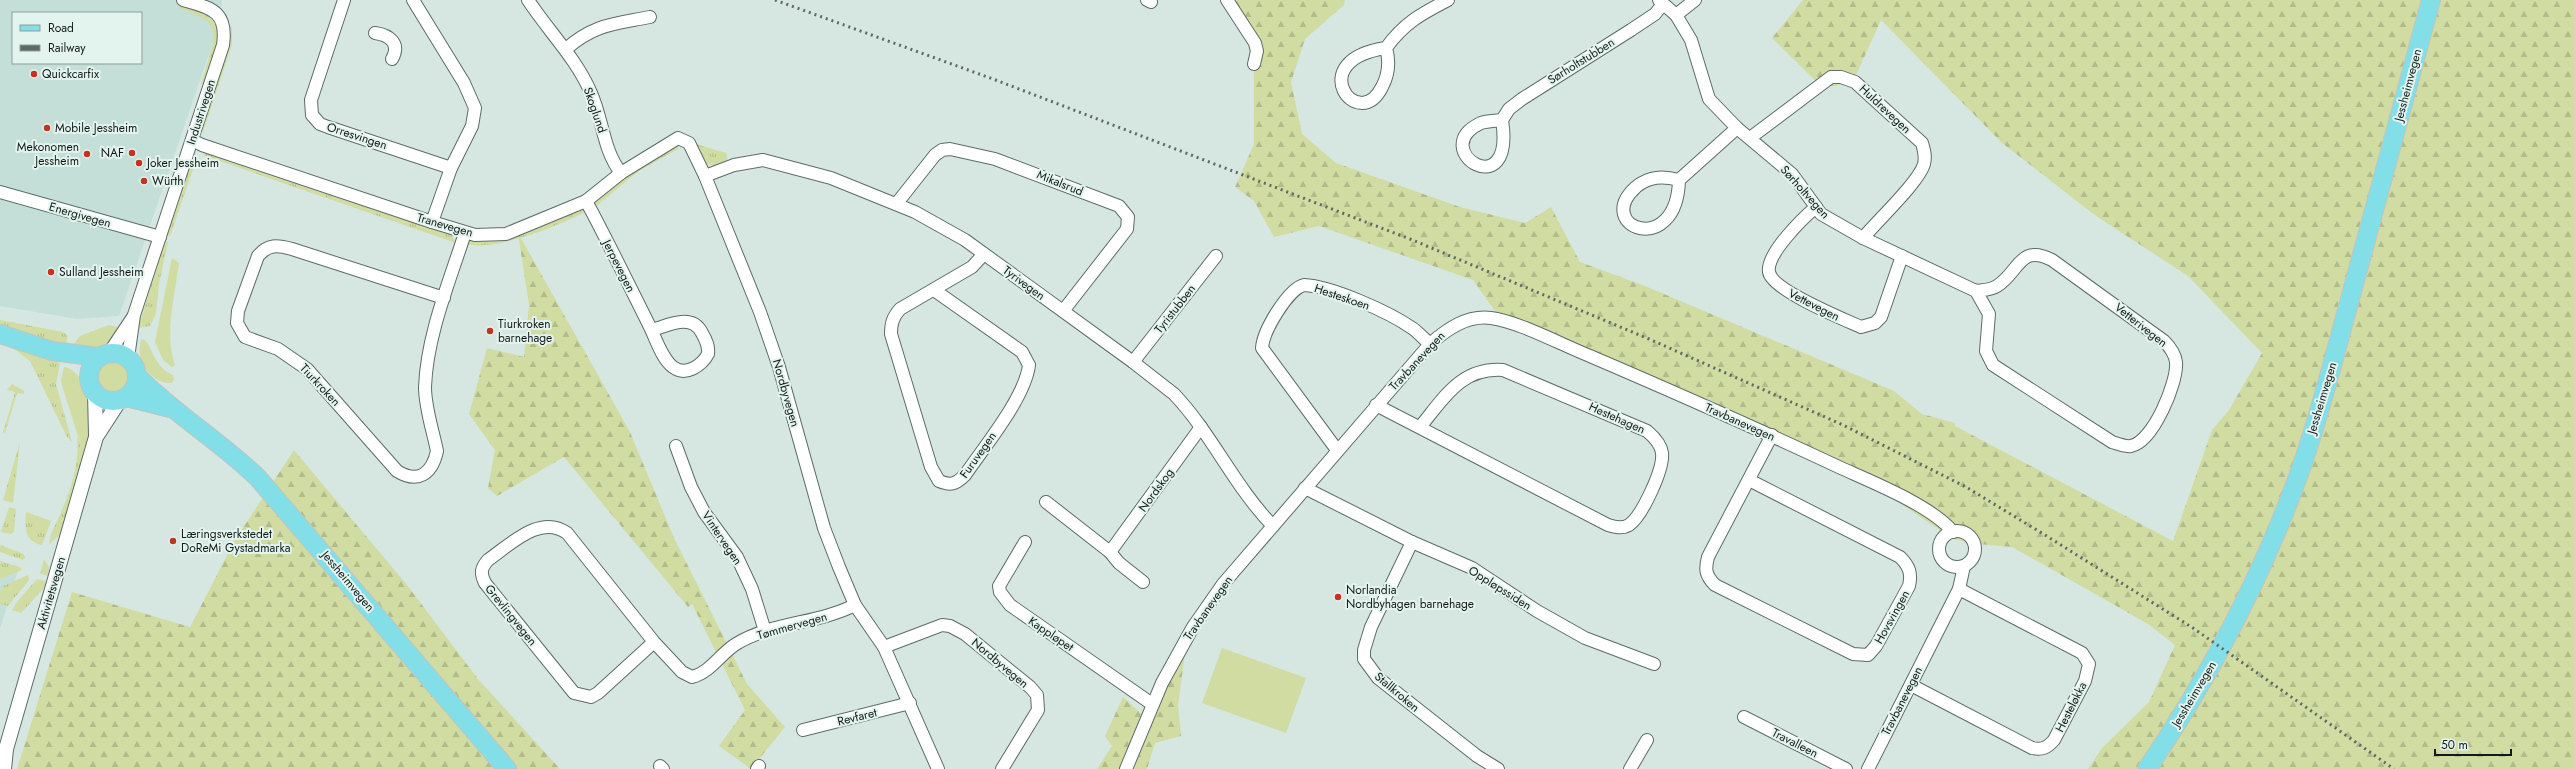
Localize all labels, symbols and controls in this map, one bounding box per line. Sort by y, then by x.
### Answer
legend [12,12,142,64]
text: Road [48,19,74,37]
street label: Sørholtstubben [1544,33,1618,89]
text: Railway [48,39,86,57]
street label: Jessheimvegen [2389,47,2426,125]
place label: Quickcarfix [42,65,100,83]
marker: Quickcarfix [29,69,39,79]
street label: Industrivegen [182,77,220,147]
street label: Huldrevegen [1855,80,1915,138]
street label: Skoglund [579,85,611,135]
street label: Orresvingen [324,118,390,154]
place label: Mobile Jessheim [55,119,137,137]
marker: Mobile Jessheim [42,123,52,133]
place label: Mekonomen Jessheim [17,138,79,170]
place label: NAF [101,144,124,162]
marker: NAF [127,148,137,158]
marker: Mekonomen Jessheim [82,149,92,159]
place label: Joker Jessheim [145,154,219,172]
marker: Joker Jessheim [134,158,144,168]
street label: Sørholtvegen [1776,161,1834,223]
street label: Mikalsrud [1034,166,1086,200]
place label: Würth [152,172,183,190]
marker: Würth [139,176,149,186]
street label: Energivegen [47,198,113,232]
street label: Tranevegen [415,208,475,242]
street label: Jerpevegen [597,235,640,295]
street label: Tyrivegen [999,262,1049,304]
place label: Sulland Jessheim [59,263,144,281]
marker: Sulland Jessheim [46,267,56,277]
street label: Hesteskoen [1312,279,1372,315]
street label: Tyristubben [1150,281,1200,337]
street label: Vettevegen [1785,284,1843,326]
street label: Vetterivegen [2111,299,2171,351]
place label: Tiurkroken barnehage [498,315,552,347]
marker: Tiurkroken barnehage [485,326,495,336]
street label: Travbanevegen [1385,327,1449,395]
street label: Nordbyvegen [768,357,804,429]
street label: Tiurkroken [296,360,344,410]
street label: Jessheimvegen [2302,360,2341,438]
street label: Hestehagen [1586,398,1648,438]
street label: Travbanevegen [1702,398,1778,446]
street label: Furuvegen [955,428,1001,482]
street label: Nordskog [1134,464,1178,516]
street label: Vintervegen [697,507,747,569]
place label: Læringsverkstedet DoReMi Gystadmarka [181,525,291,557]
marker: Læringsverkstedet DoReMi Gystadmarka [168,536,178,546]
street label: Jessheimvegen [316,545,379,615]
street label: Aktivitetsvegen [32,555,70,631]
street label: Oppløpssiden [1465,561,1535,615]
street label: Travbanevegen [1179,572,1237,644]
street label: Grevlingvegen [481,581,541,649]
place label: Norlandia Nordbyhagen barnehage [1346,581,1474,613]
street label: Hovsvingen [1870,587,1914,647]
marker: Norlandia Nordbyhagen barnehage [1333,592,1343,602]
street label: Tømmervegen [755,607,829,645]
street label: Kappløpet [1025,612,1077,656]
street label: Nordbyvegen [968,634,1032,692]
street label: Jessheimvegen [2166,658,2221,732]
street label: Travbanevegen [1877,663,1927,739]
street label: Stallkroken [1370,668,1424,716]
street label: Hesteløkka [2051,679,2091,735]
street label: Revfaret [835,703,879,731]
street label: Travalleen [1769,724,1821,762]
scale bar [2435,731,2511,757]
text: 50 m [2441,736,2468,754]

